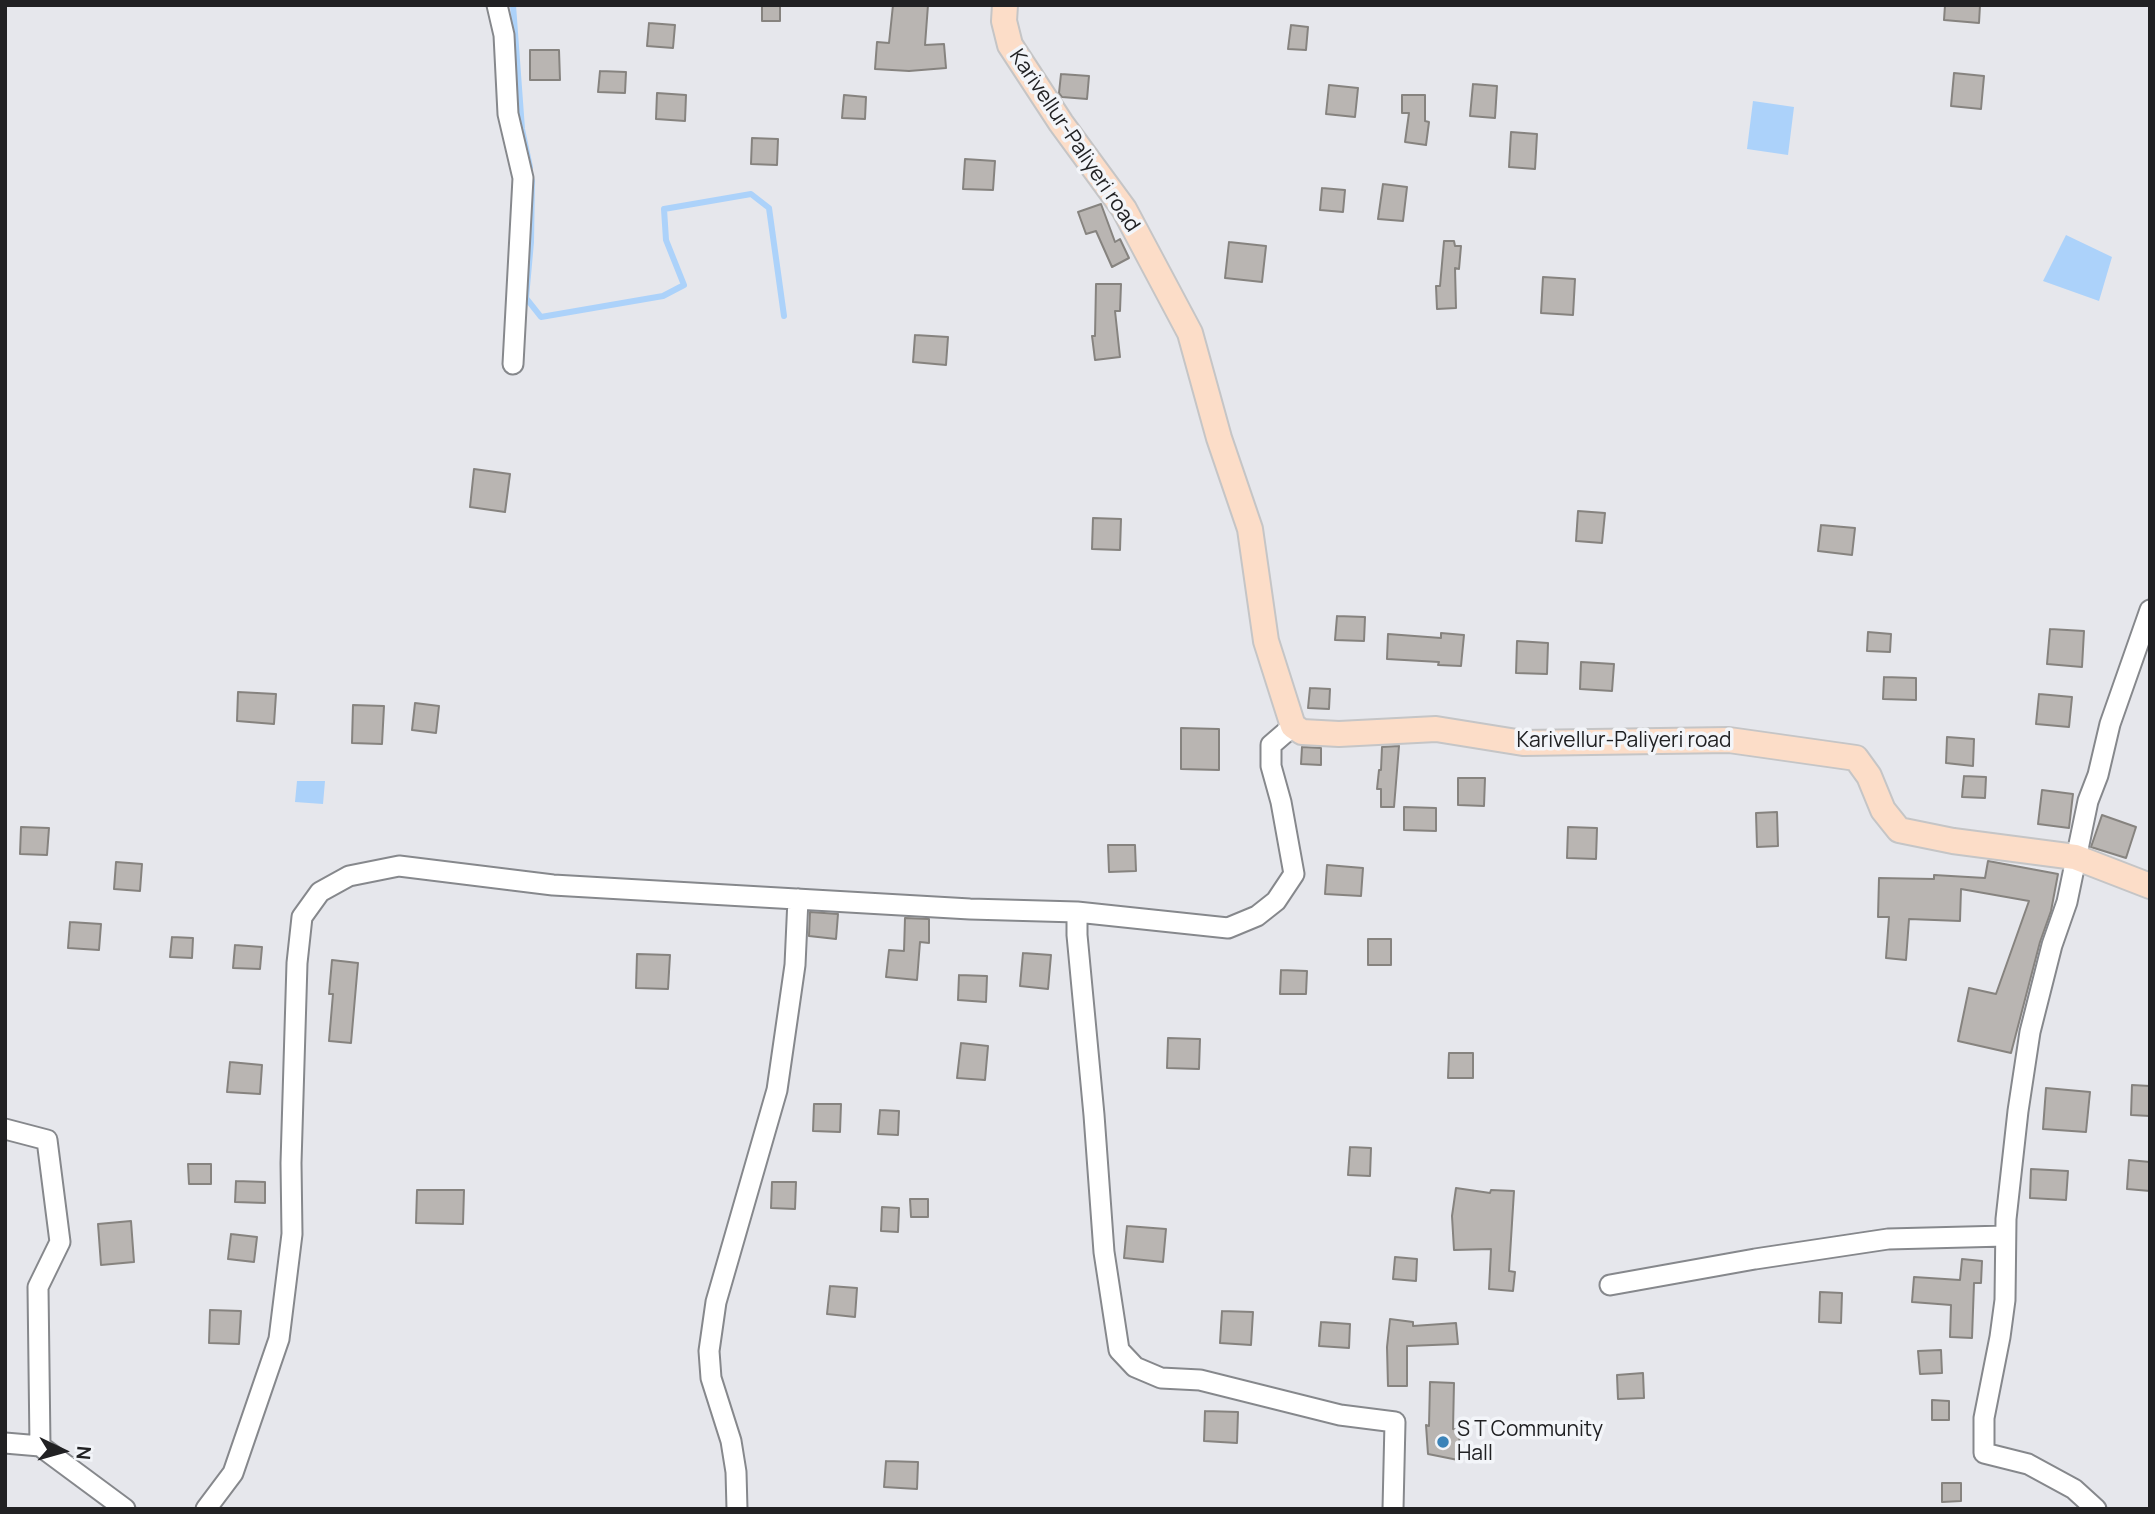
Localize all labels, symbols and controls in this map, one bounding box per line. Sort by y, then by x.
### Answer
street label: Karivellur-Paliyeri road [1003,45,1145,237]
street label: Karivellur-Paliyeri road [1517,728,1731,754]
north arrow [28,1416,98,1486]
place label: S T Community Hall [1457,1417,1603,1467]
marker: S T Community Hall [1435,1434,1451,1450]
text: N [70,1445,97,1461]

